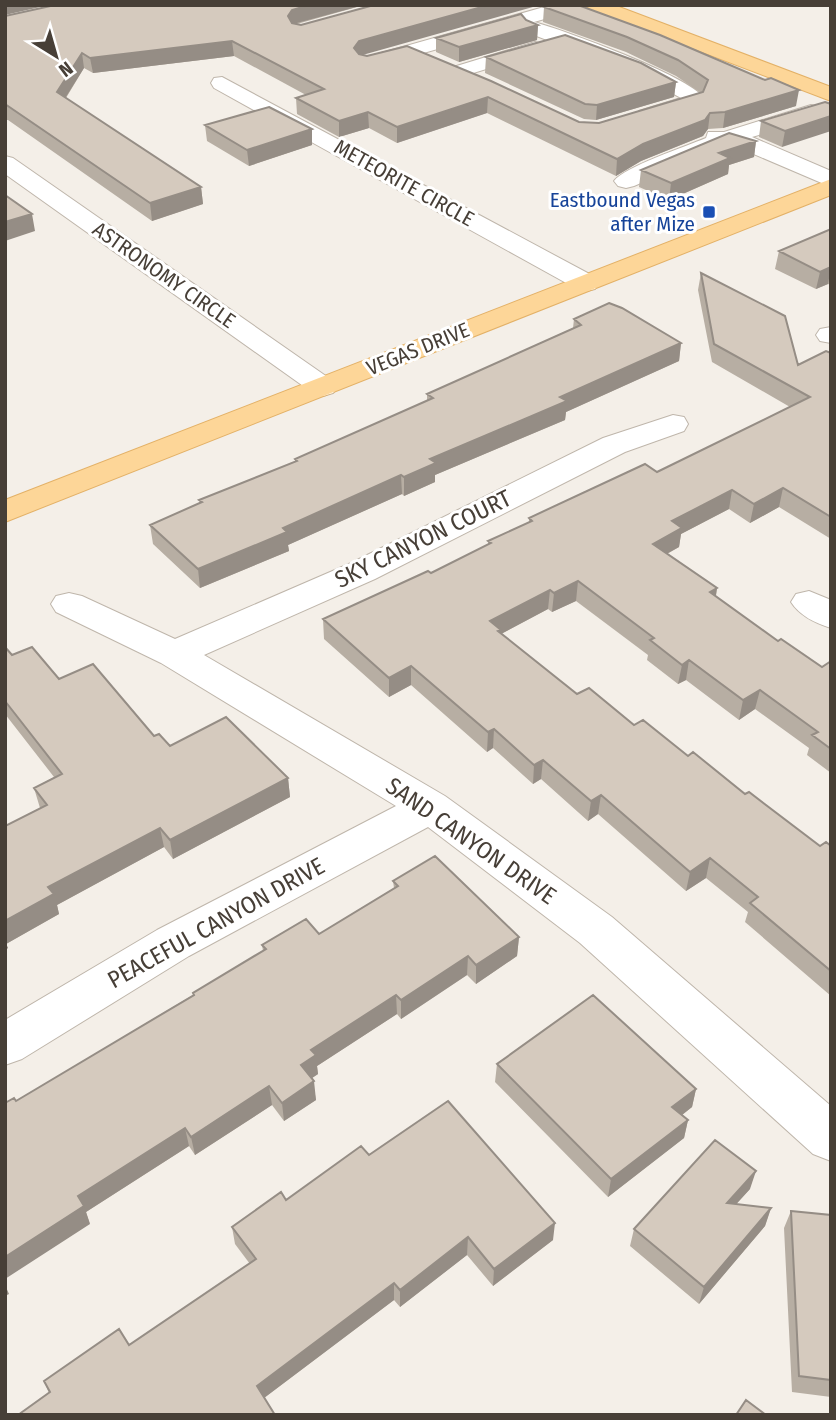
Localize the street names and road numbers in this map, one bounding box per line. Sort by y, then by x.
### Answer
street label: METEORITE CIRCLE [329,134,479,232]
street label: ASTRONOMY CIRCLE [88,216,240,334]
street label: VEGAS DRIVE [363,317,473,381]
street label: SKY CANYON COURT [330,484,516,594]
street label: SAND CANYON DRIVE [381,772,561,910]
street label: PEACEFUL CANYON DRIVE [103,852,329,994]

